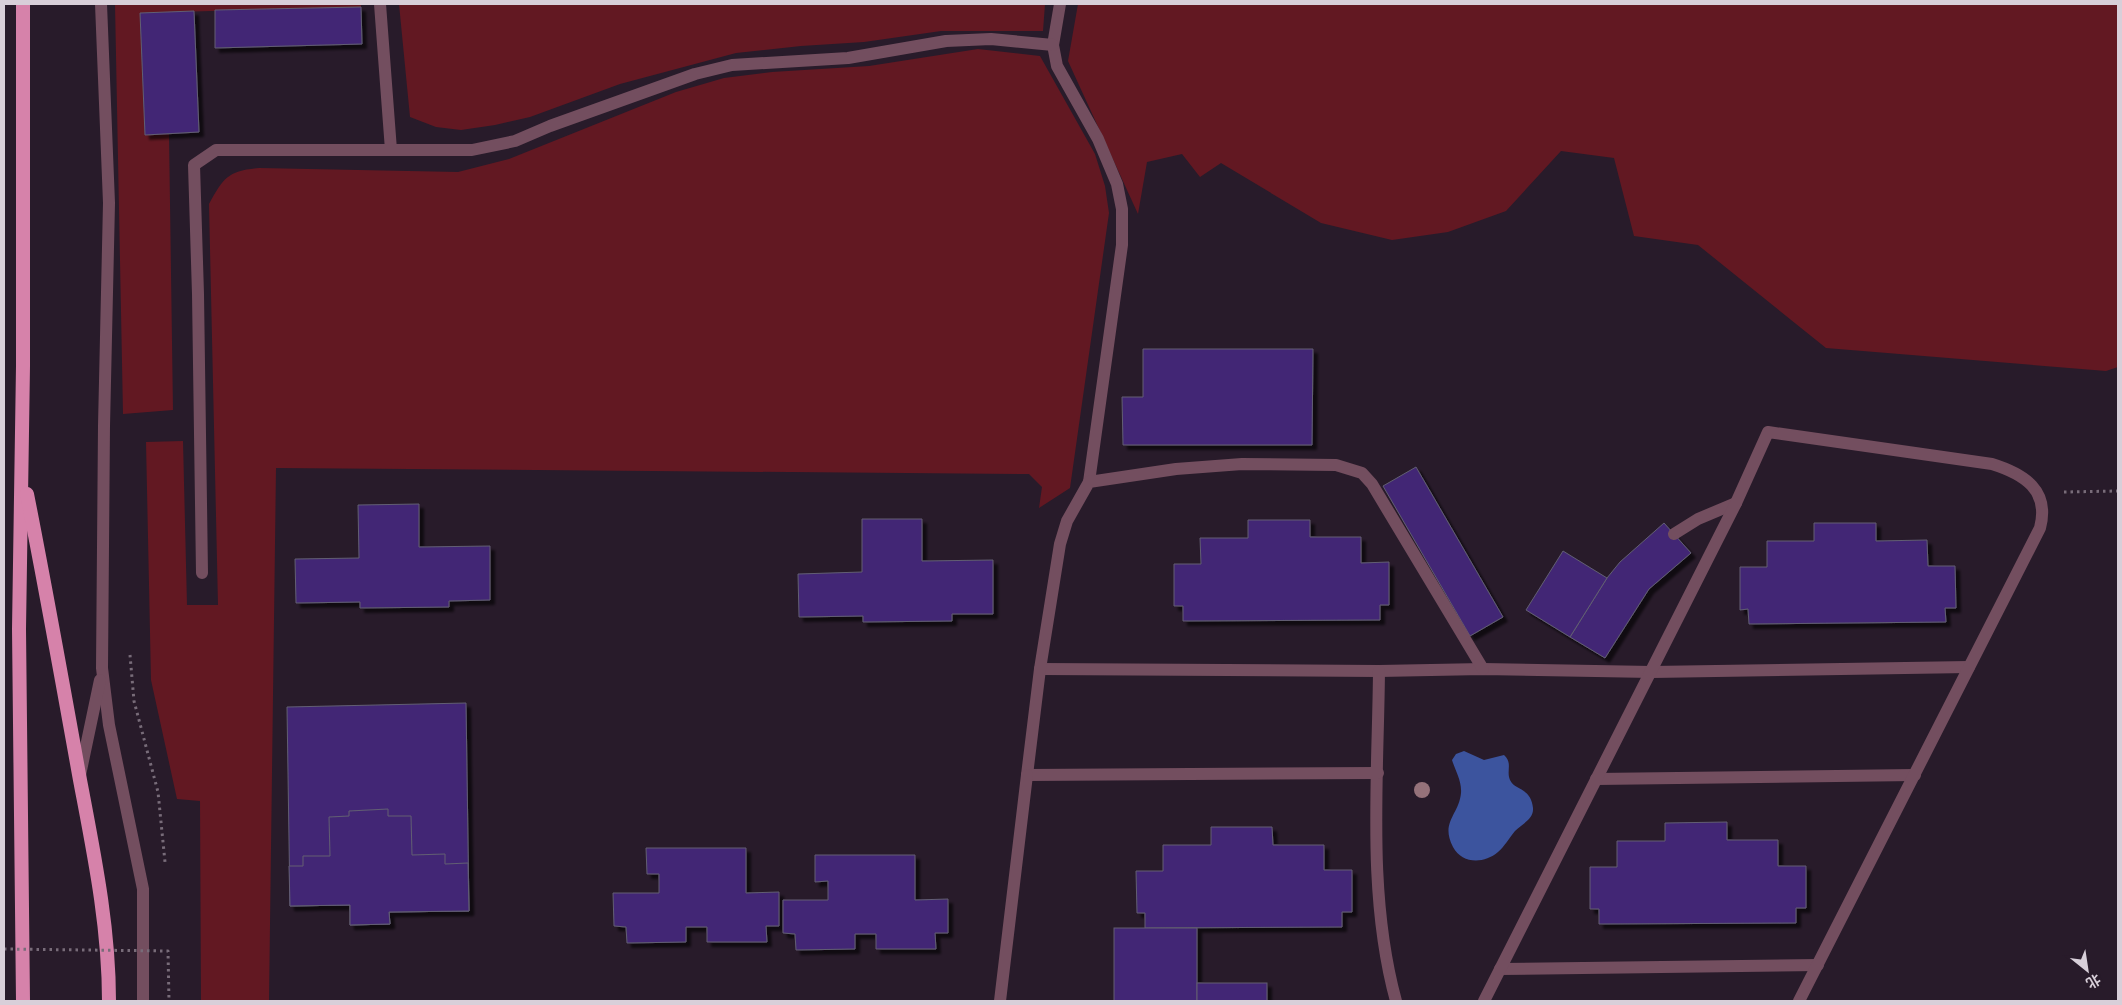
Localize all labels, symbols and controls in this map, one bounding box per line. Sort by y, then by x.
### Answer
north arrow [2062,945,2112,995]
text: 北 [2083,970,2104,992]

